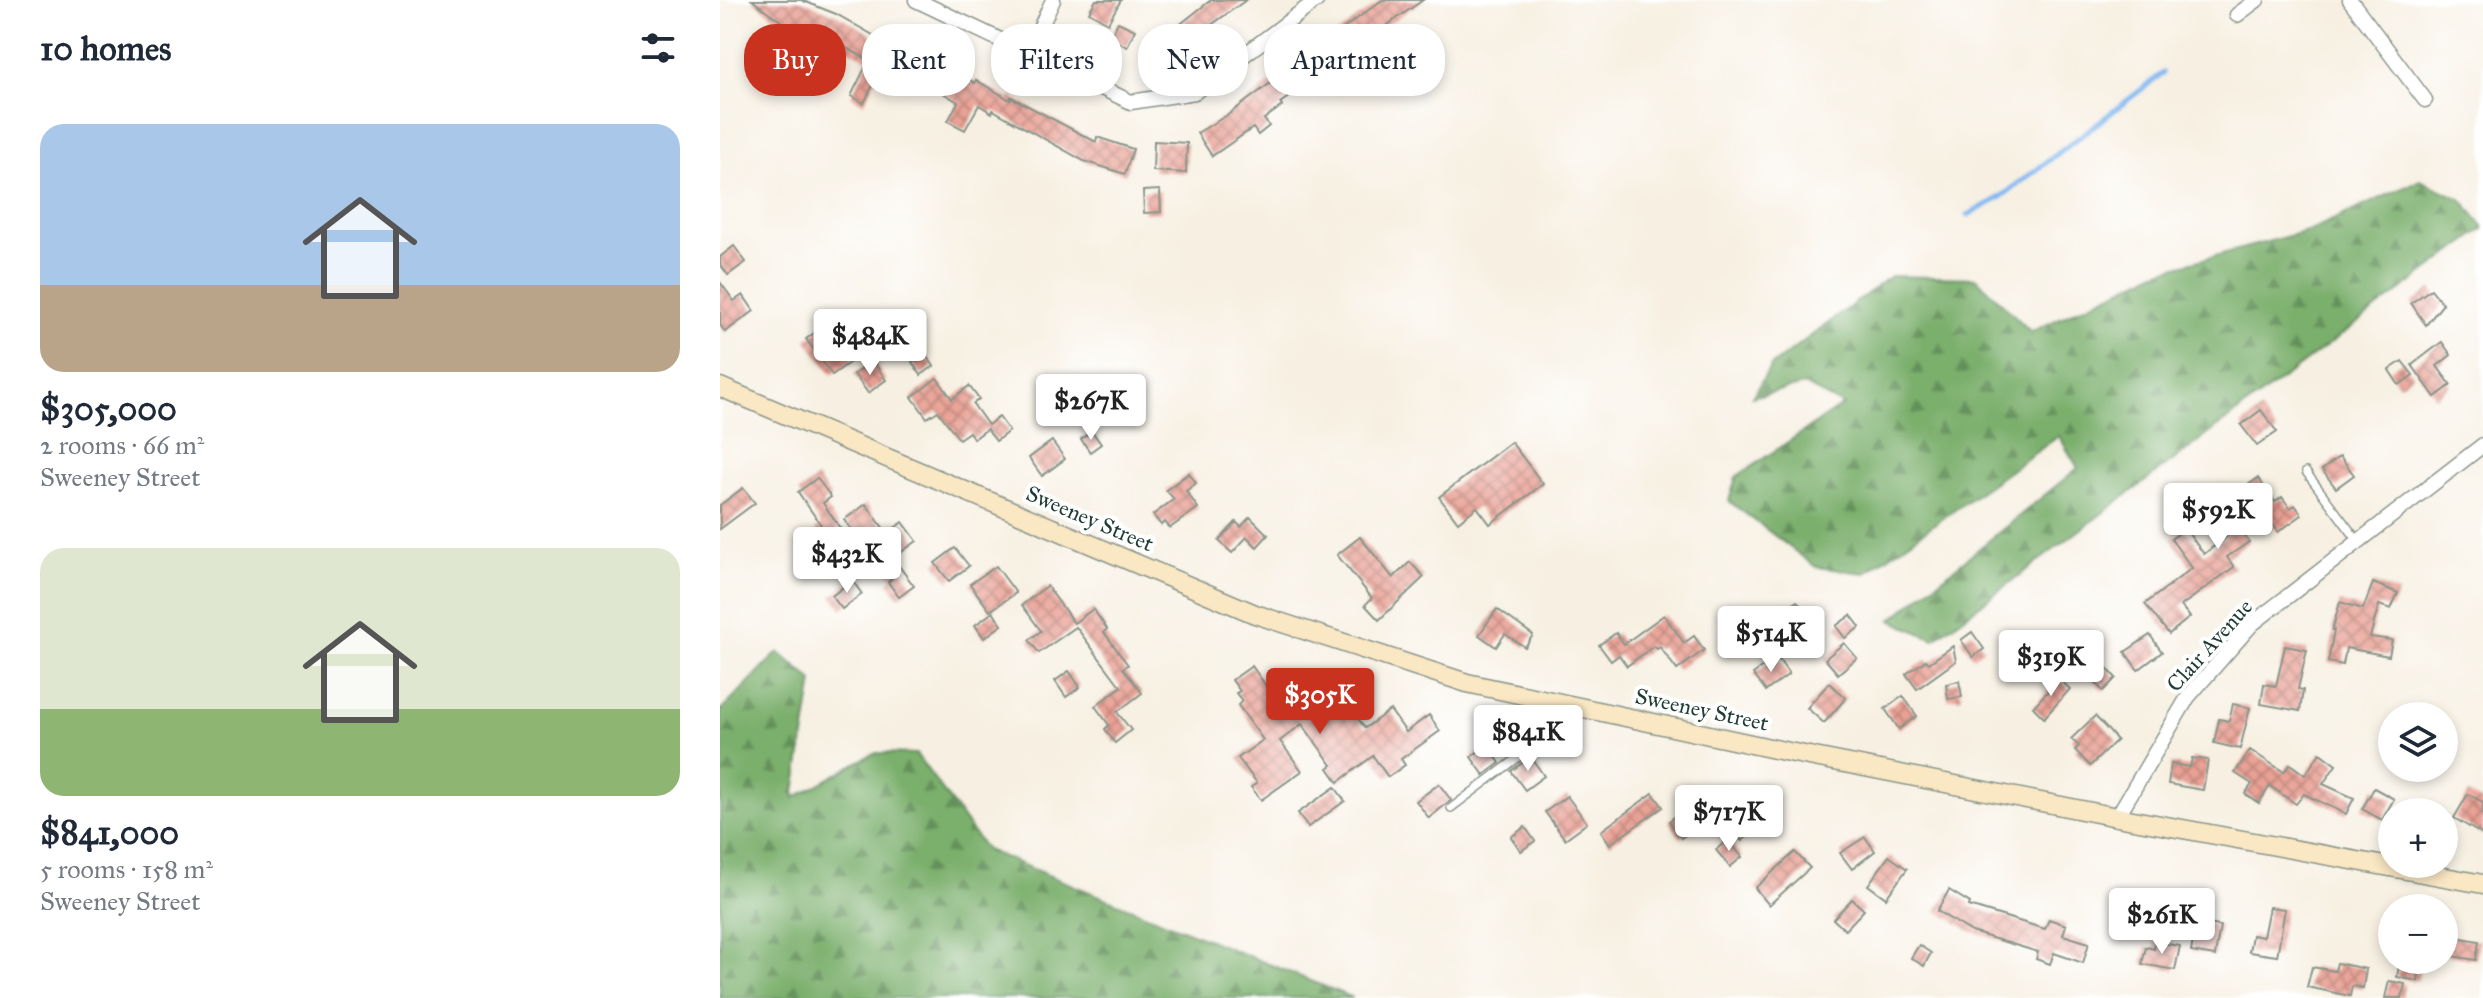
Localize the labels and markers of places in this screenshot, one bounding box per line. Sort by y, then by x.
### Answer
pin: $484K [814,309,926,377]
pin: $267K [1035,374,1147,442]
pin: $592K [2162,483,2274,551]
pin: $432K [791,527,903,595]
pin: $514K [1715,606,1827,674]
pin: $319K [1995,630,2107,698]
pin: $305K [1264,668,1376,736]
pin: $841K [1472,705,1584,773]
pin: $717K [1673,785,1785,853]
pin: $261K [2106,888,2218,956]

